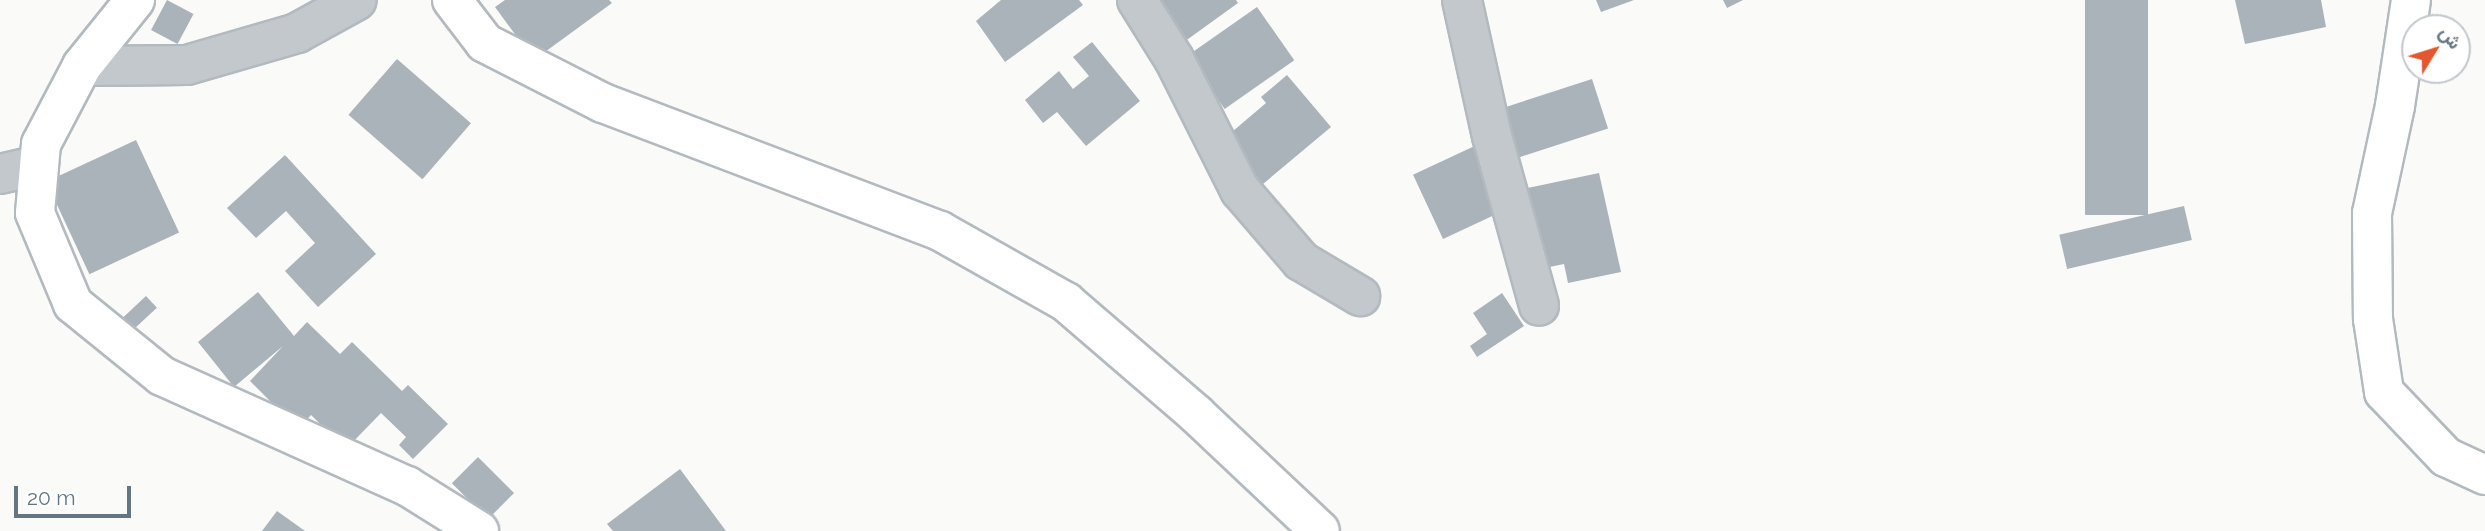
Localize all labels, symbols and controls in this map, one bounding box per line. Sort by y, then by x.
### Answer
north arrow [2401,14,2471,84]
text: ش [2435,22,2467,53]
scale bar [18,472,135,516]
text: 20 m [27,485,75,510]

